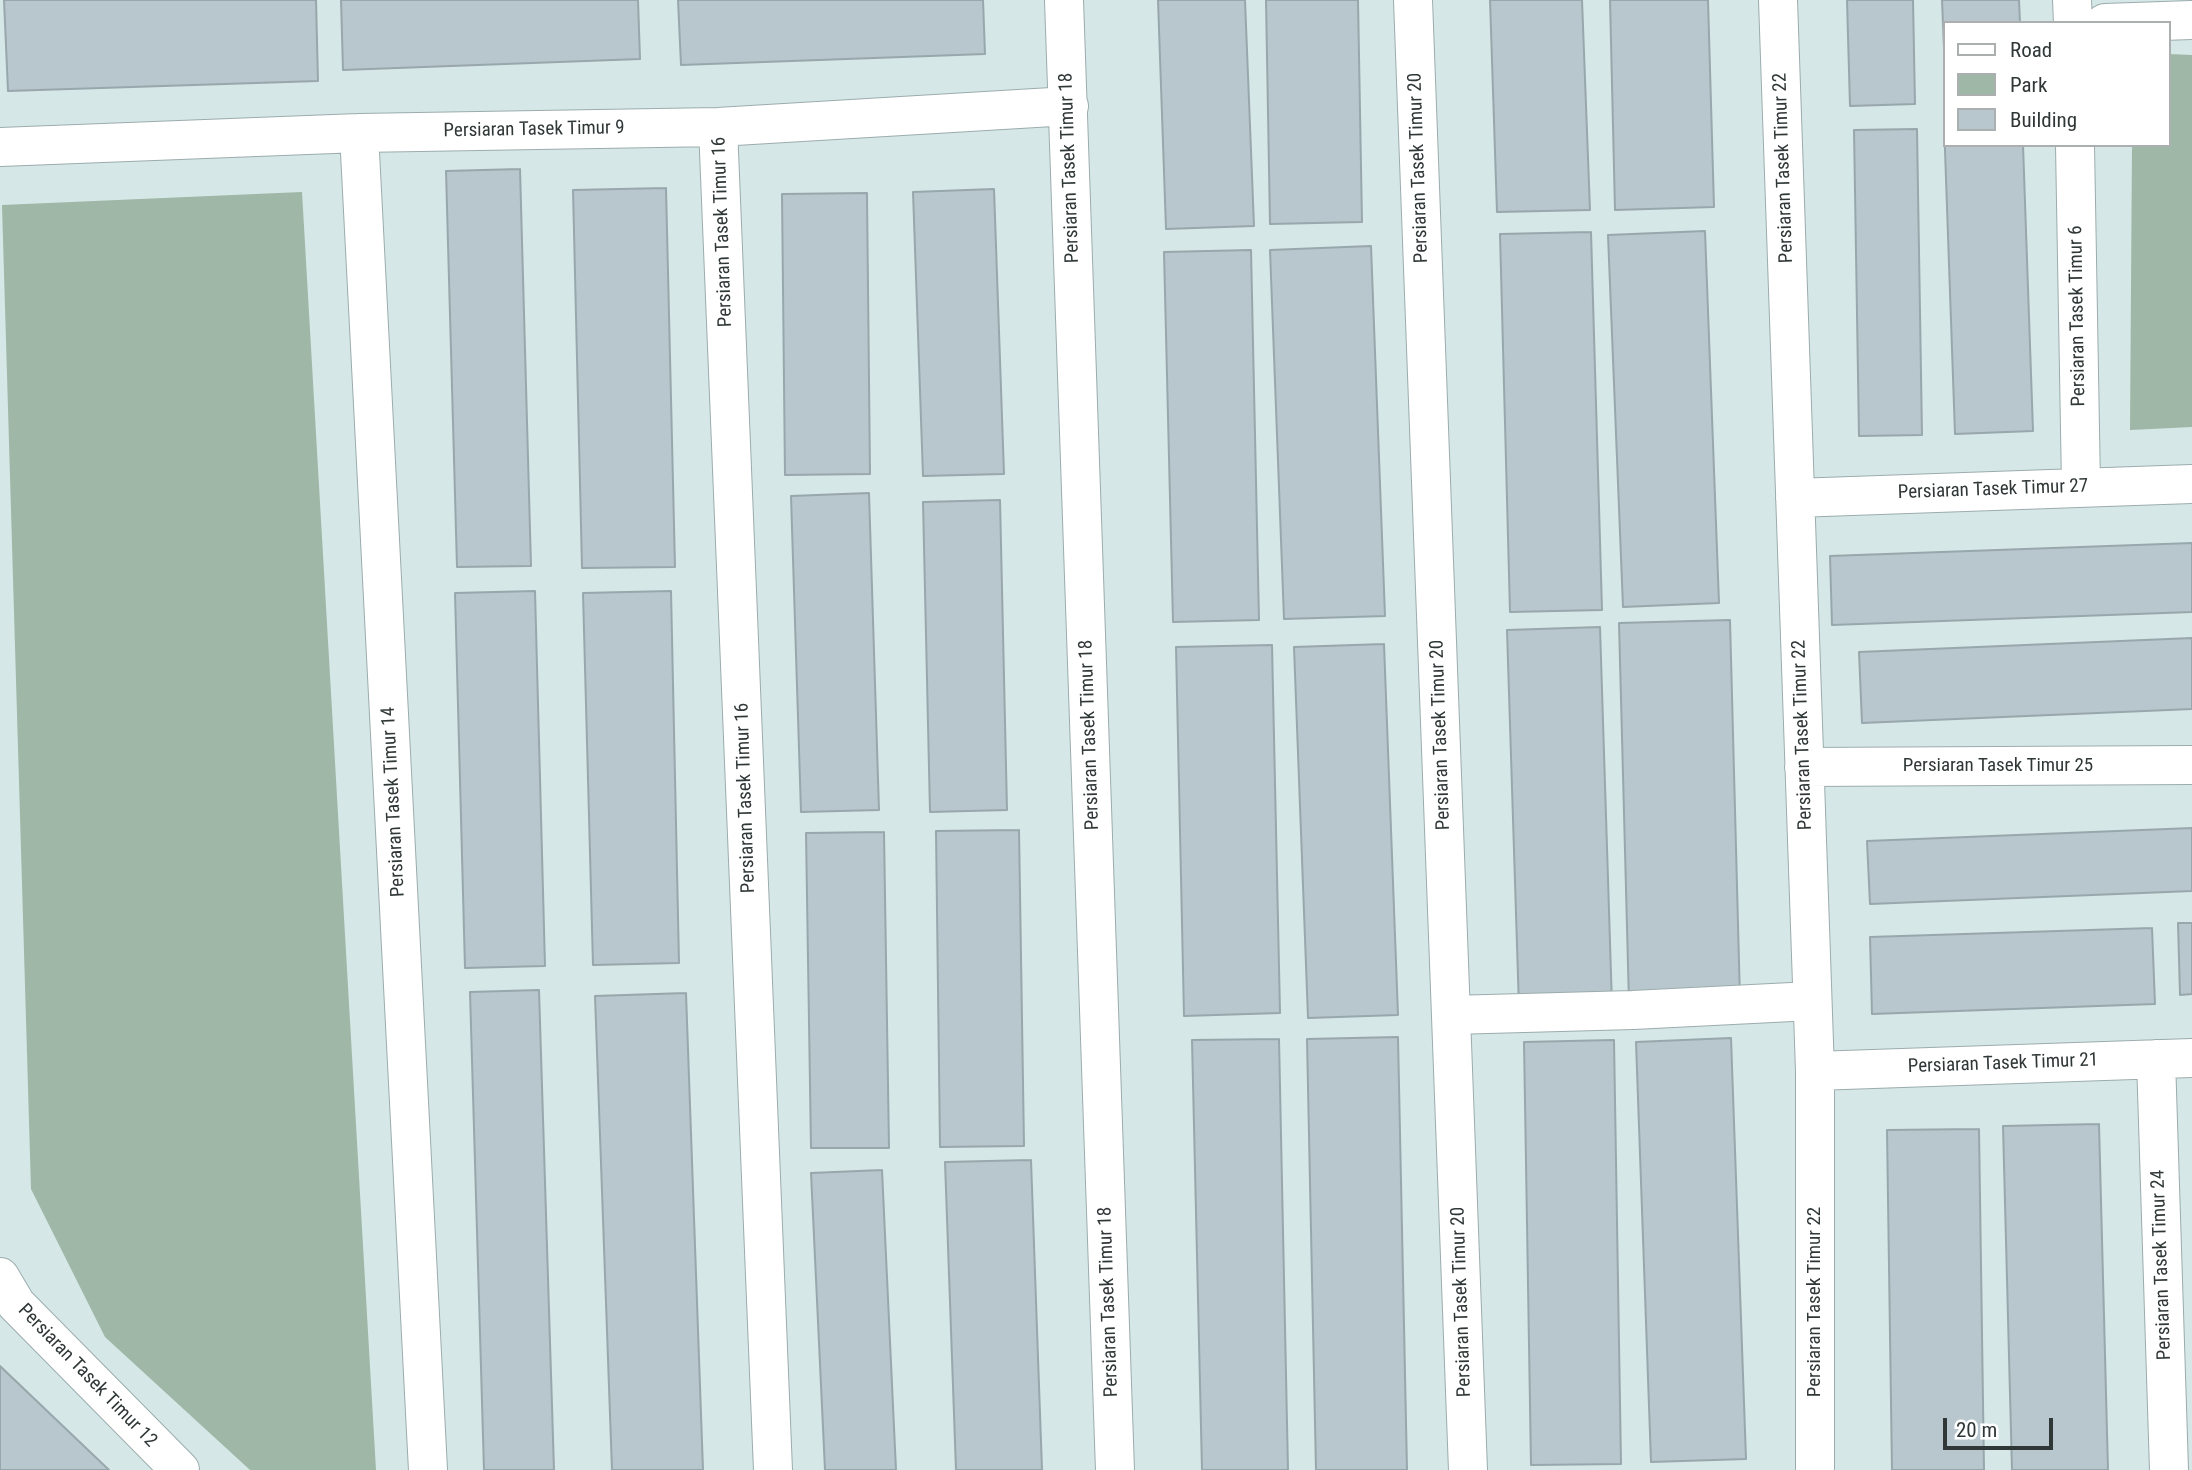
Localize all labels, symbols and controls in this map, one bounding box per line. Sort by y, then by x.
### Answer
legend [1944,21,2171,147]
text: Road [2010,38,2052,62]
street label: Persiaran Tasek Timur 18 [1055,72,1085,264]
street label: Persiaran Tasek Timur 20 [1404,72,1434,264]
street label: Persiaran Tasek Timur 22 [1769,72,1799,264]
text: Park [2010,73,2047,97]
text: Building [2010,108,2077,132]
street label: Persiaran Tasek Timur 9 [443,117,625,143]
street label: Persiaran Tasek Timur 16 [708,136,738,328]
street label: Persiaran Tasek Timur 6 [2065,225,2091,407]
street label: Persiaran Tasek Timur 27 [1897,475,2089,505]
street label: Persiaran Tasek Timur 18 [1075,639,1105,831]
street label: Persiaran Tasek Timur 20 [1426,639,1456,831]
street label: Persiaran Tasek Timur 22 [1788,639,1818,831]
street label: Persiaran Tasek Timur 16 [731,702,761,894]
street label: Persiaran Tasek Timur 14 [378,706,410,898]
street label: Persiaran Tasek Timur 25 [1903,755,2093,777]
street label: Persiaran Tasek Timur 21 [1907,1049,2099,1079]
street label: Persiaran Tasek Timur 24 [2147,1169,2177,1361]
street label: Persiaran Tasek Timur 18 [1094,1206,1124,1398]
street label: Persiaran Tasek Timur 20 [1447,1206,1477,1398]
street label: Persiaran Tasek Timur 22 [1804,1207,1826,1397]
street label: Persiaran Tasek Timur 12 [13,1300,161,1452]
scale bar [1947,1404,2057,1448]
text: 20 m [1956,1418,1997,1442]

